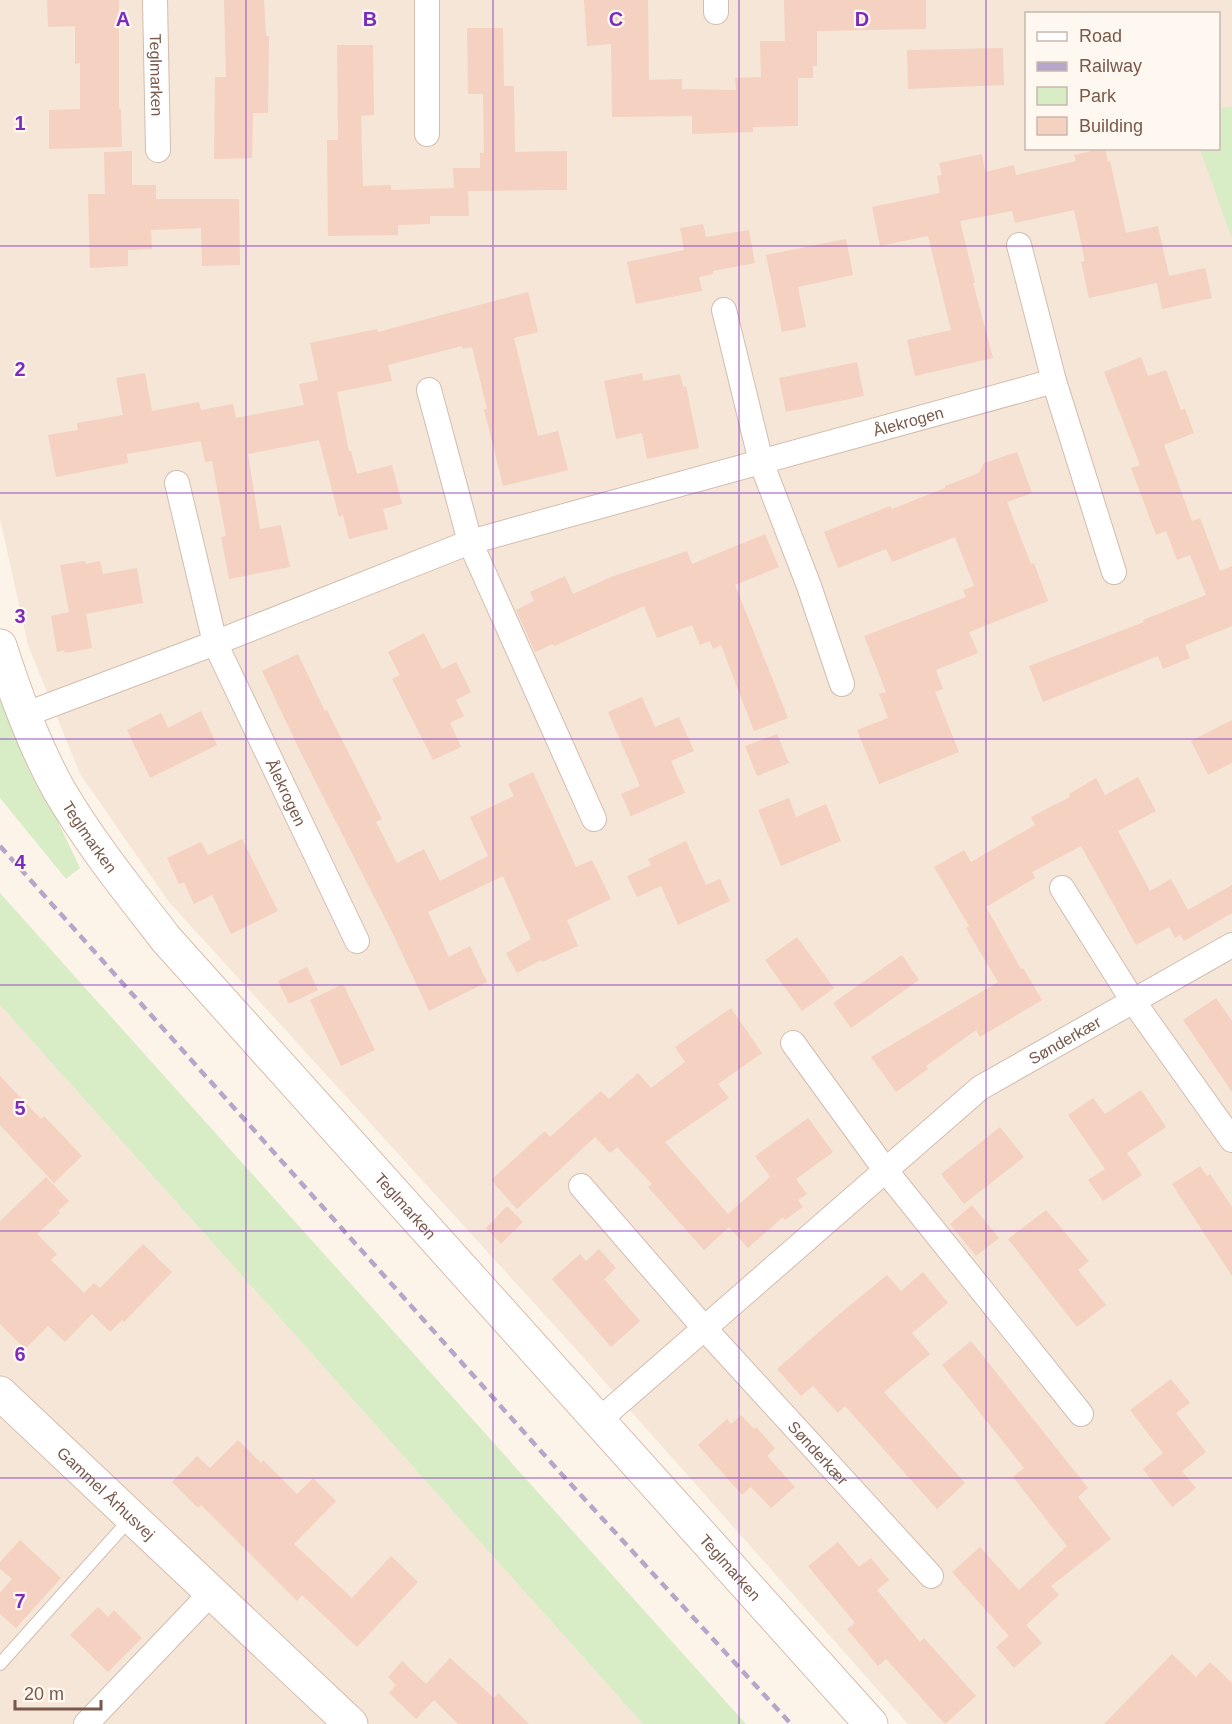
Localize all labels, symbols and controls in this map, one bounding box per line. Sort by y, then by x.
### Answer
text: A [116,8,130,30]
text: B [363,8,377,30]
text: C [609,8,623,30]
text: D [855,8,869,30]
legend [1025,12,1220,150]
text: Road [1079,26,1122,46]
street label: Teglmarken [147,33,165,117]
text: Railway [1079,56,1142,76]
text: Park [1079,86,1117,106]
text: 1 [14,112,26,134]
text: Building [1079,116,1143,136]
text: 2 [14,358,26,380]
street label: Ålekrogen [871,404,945,439]
text: 3 [14,605,26,627]
street label: Ålekrogen [263,756,309,829]
street label: Teglmarken [59,798,120,876]
text: 4 [14,851,26,873]
street label: Sønderkær [1026,1013,1104,1068]
text: 5 [14,1097,26,1119]
street label: Teglmarken [371,1170,439,1243]
text: 6 [14,1343,26,1365]
street label: Sønderkær [785,1418,852,1489]
street label: Gammel Århusvej [54,1444,158,1543]
street label: Teglmarken [696,1531,764,1604]
text: 7 [14,1590,26,1612]
scale bar [15,1673,100,1711]
text: 20 m [24,1684,64,1704]

